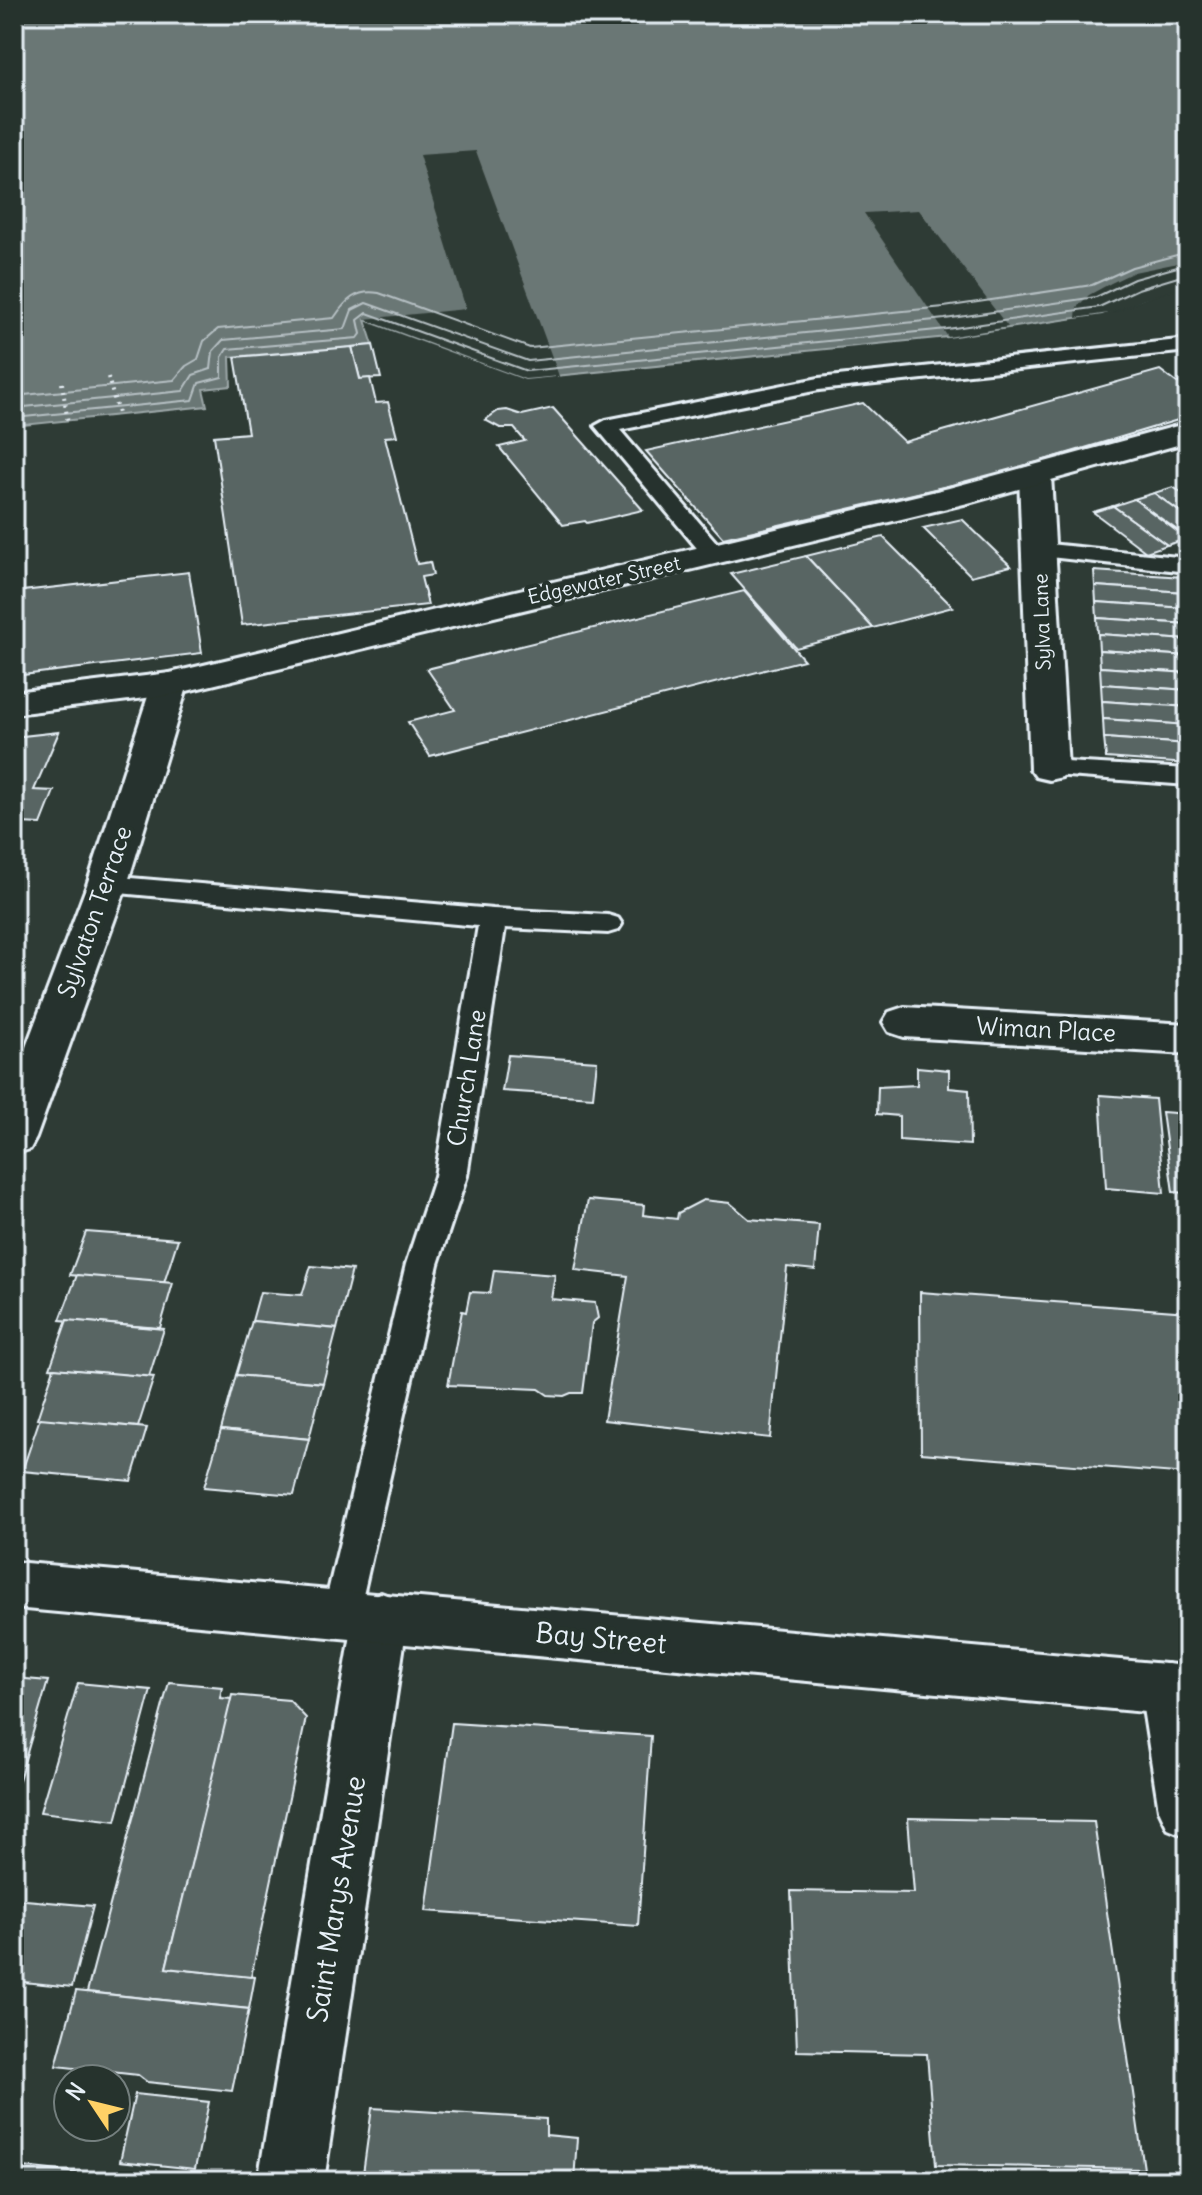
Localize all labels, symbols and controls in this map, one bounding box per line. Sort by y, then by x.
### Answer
street label: Edgewater Street [525,550,683,609]
street label: Sylva Lane [1027,573,1056,671]
street label: Sylvaton Terrace [51,822,138,1002]
street label: Church Lane [440,1007,492,1148]
street label: Wiman Place [976,1010,1117,1048]
street label: Bay Street [534,1614,668,1662]
street label: Saint Marys Avenue [299,1773,373,2025]
north arrow [52,2063,132,2143]
text: N [60,2077,91,2106]

